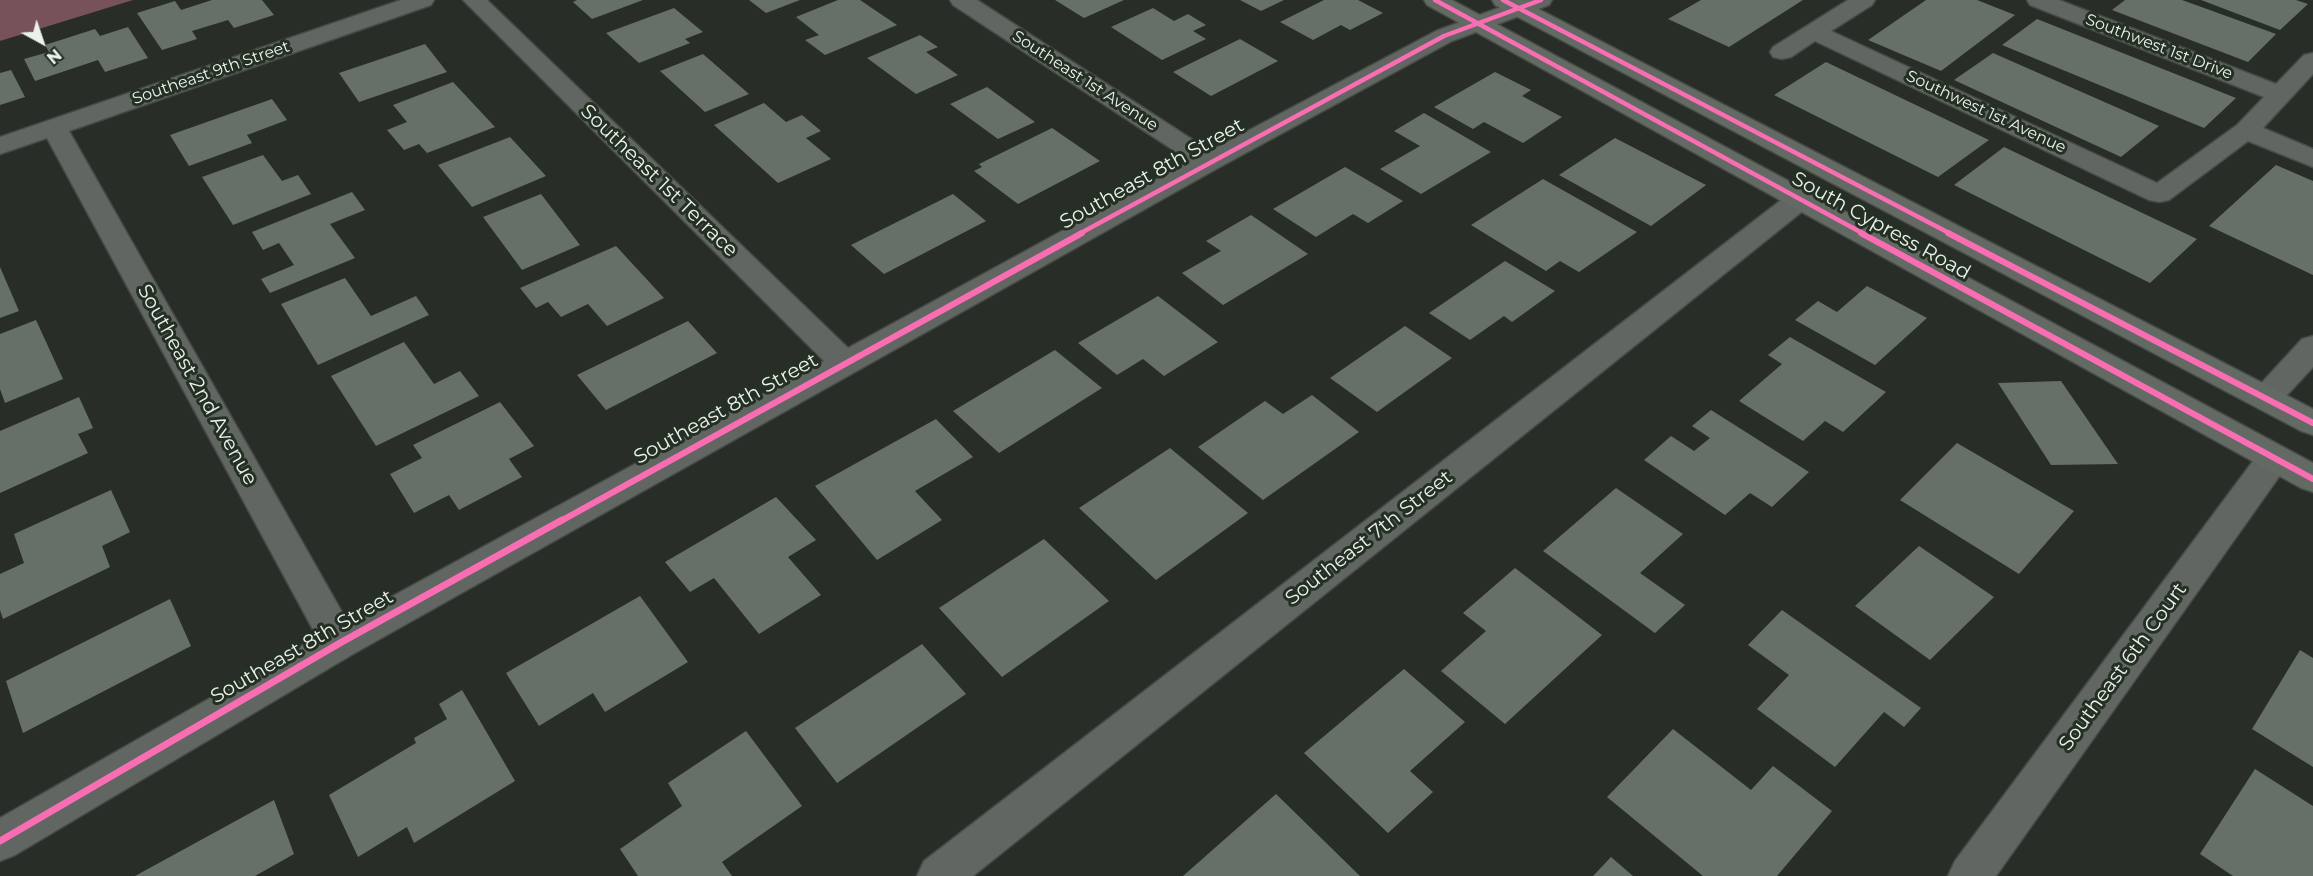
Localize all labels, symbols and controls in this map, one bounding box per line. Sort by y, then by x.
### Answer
street label: Southwest 1st Drive [2083,10,2235,84]
north arrow [12,12,72,72]
street label: Southeast 1st Avenue [1009,27,1161,135]
street label: Southeast 9th Street [130,37,292,109]
text: N [43,45,65,68]
street label: Southwest 1st Avenue [1903,66,2069,158]
street label: Southeast 1st Terrace [575,100,743,262]
street label: Southeast 8th Street [1056,113,1248,235]
street label: South Cypress Road [1787,167,1975,285]
street label: Southeast 2nd Avenue [132,280,262,490]
street label: Southeast 8th Street [630,348,822,470]
street label: Southeast 7th Street [1281,465,1457,611]
street label: Southeast 6th Court [2054,578,2192,756]
street label: Southeast 8th Street [206,585,398,709]

